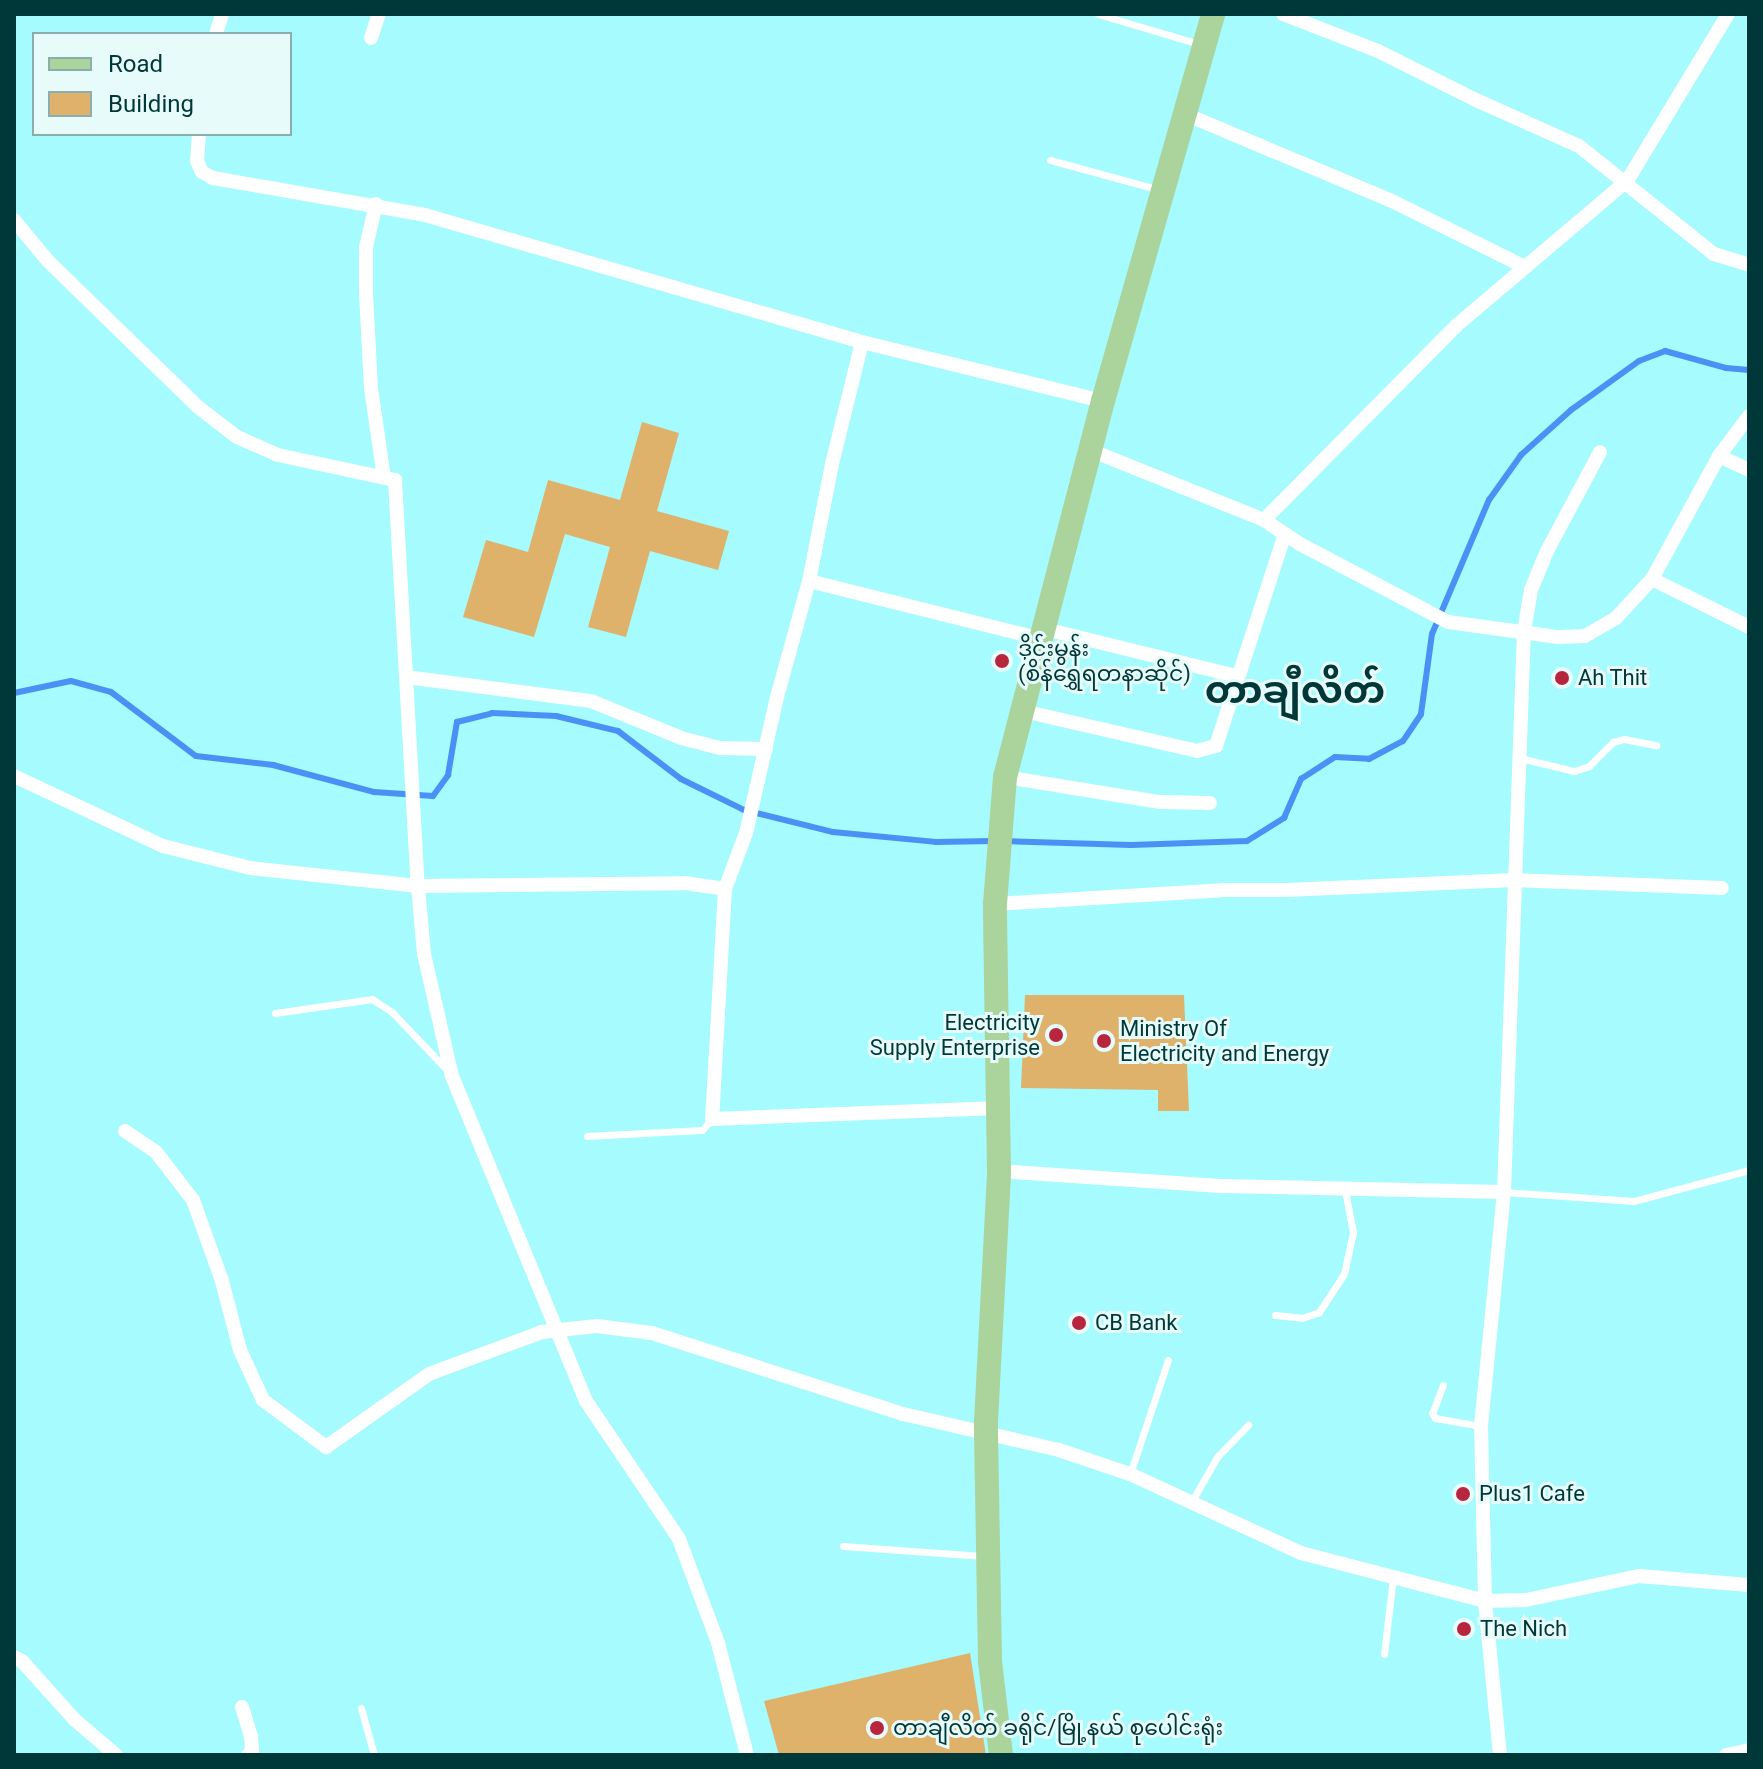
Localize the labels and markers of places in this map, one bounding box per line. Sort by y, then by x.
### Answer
place label: ဒိုင်းမွန်း (စိန်ရွှေရတနာဆိုင်) [1018,635,1191,686]
marker: ဒိုင်းမွန်း (စိန်ရွှေရတနာဆိုင်) [993,652,1011,670]
place label: Ah Thit [1578,665,1648,691]
marker: Ah Thit [1553,669,1571,687]
place label: Electricity Supply Enterprise [870,1009,1040,1060]
place label: Ministry Of Electricity and Energy [1120,1015,1329,1066]
marker: Electricity Supply Enterprise [1047,1026,1065,1044]
marker: Ministry Of Electricity and Energy [1095,1032,1113,1050]
place label: CB Bank [1095,1310,1177,1336]
marker: CB Bank [1070,1314,1088,1332]
place label: Plus1 Cafe [1479,1481,1585,1507]
marker: Plus1 Cafe [1454,1485,1472,1503]
place label: The Nich [1480,1616,1567,1642]
marker: The Nich [1455,1620,1473,1638]
place label: တာချီလိတ် ခရိုင်/မြို့နယ် စုပေါင်းရုံး [893,1715,1223,1741]
marker: တာချီလိတ် ခရိုင်/မြို့နယ် စုပေါင်းရုံး [868,1719,886,1737]

